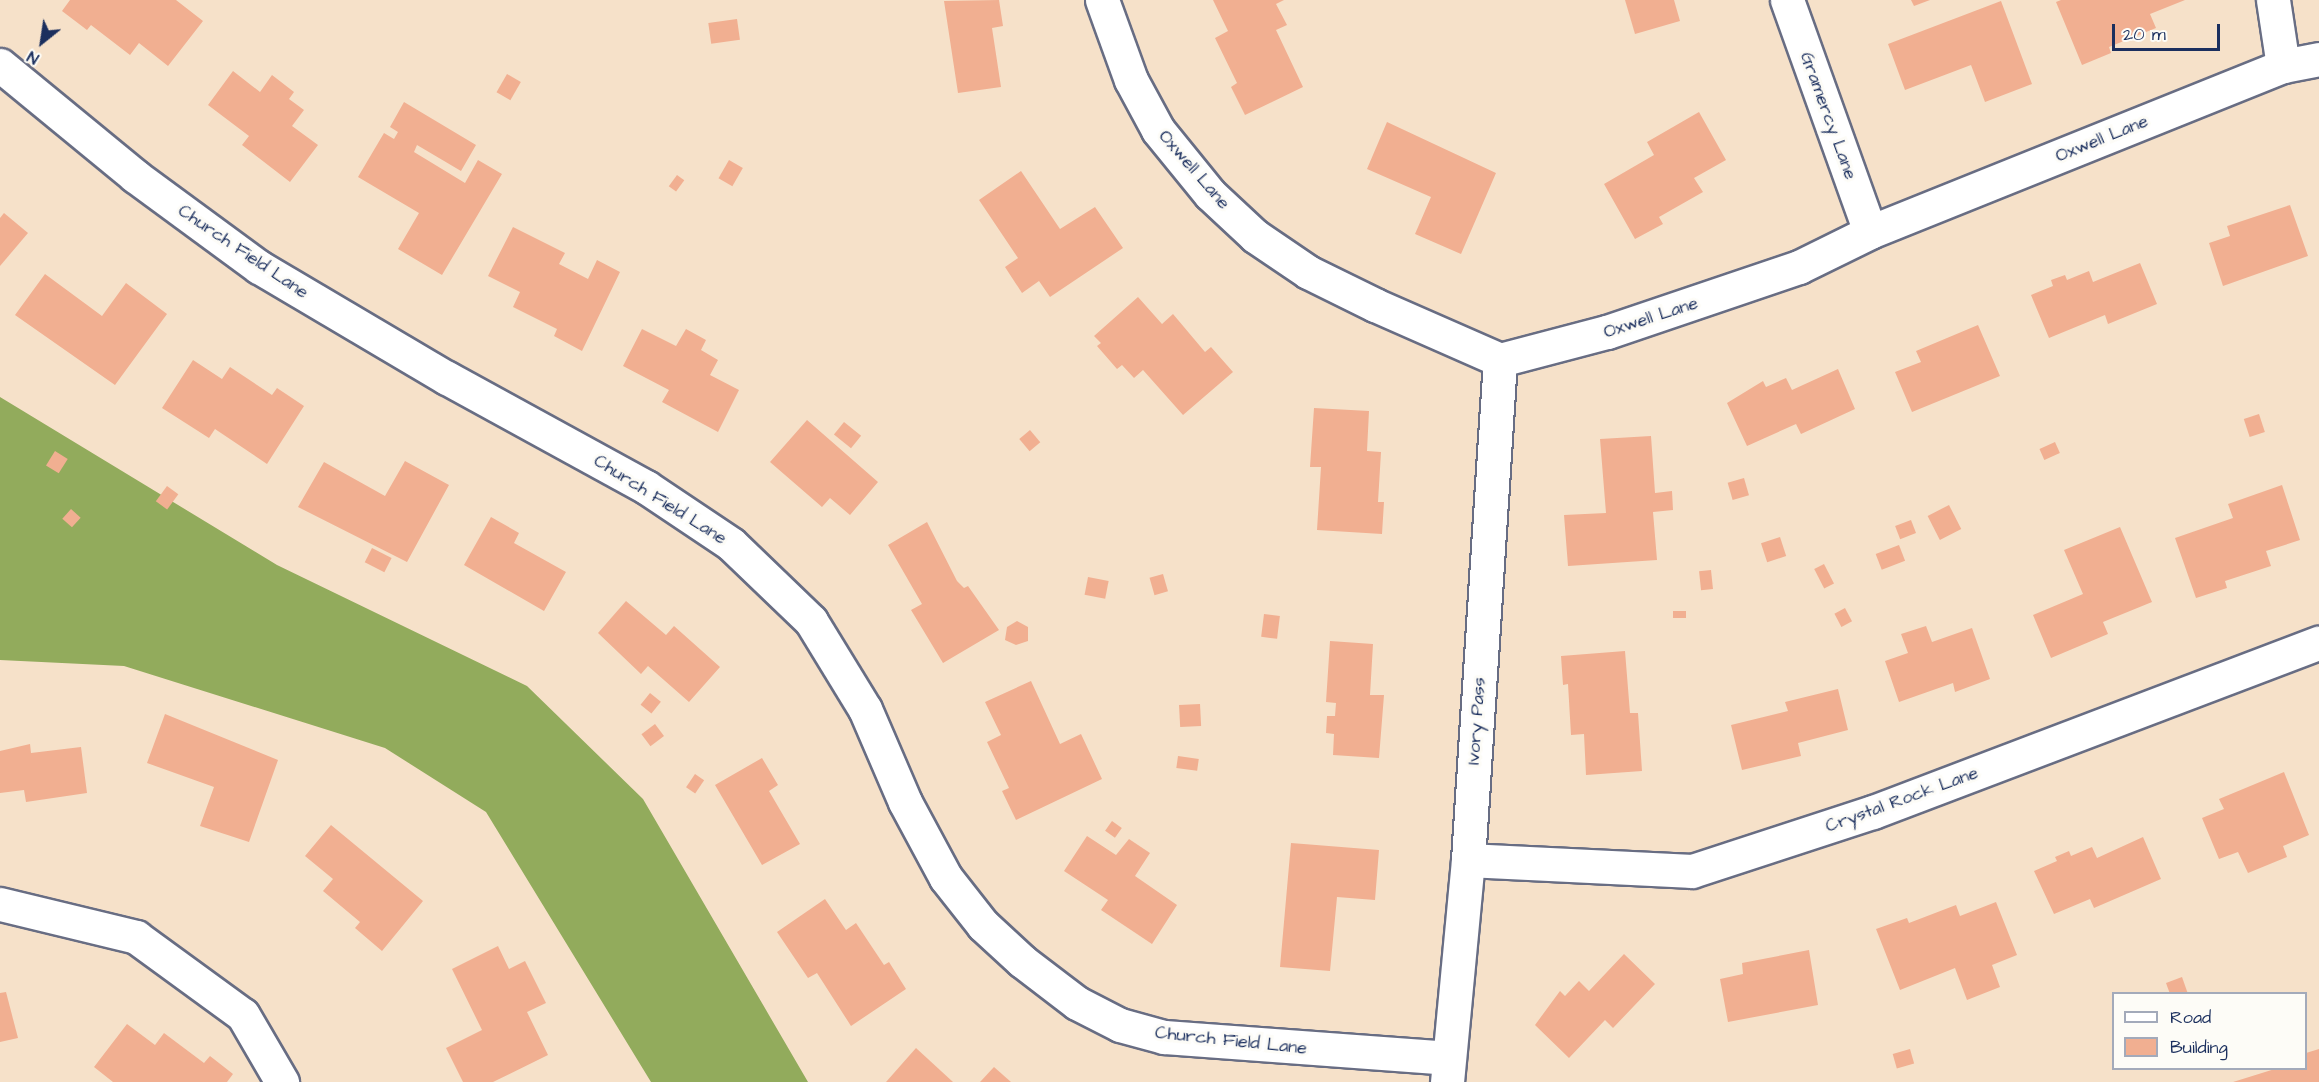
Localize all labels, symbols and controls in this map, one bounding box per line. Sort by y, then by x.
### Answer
north arrow [12,12,72,72]
scale bar [2115,12,2223,50]
text: 20 m [2123,22,2166,47]
text: N [23,46,43,70]
street label: Gramercy Lane [1795,49,1861,183]
street label: Oxwell Lane [2052,111,2152,167]
street label: Oxwell Lane [1154,126,1234,214]
street label: Church Field Lane [174,200,312,304]
street label: Oxwell Lane [1601,293,1701,343]
street label: Church Field Lane [589,450,731,550]
street label: Ivory Pass [1463,676,1491,766]
street label: Crystal Rock Lane [1823,762,1981,838]
legend [2112,992,2307,1070]
text: Road [2170,1005,2211,1030]
street label: Church Field Lane [1154,1022,1308,1060]
text: Building [2170,1035,2228,1060]

